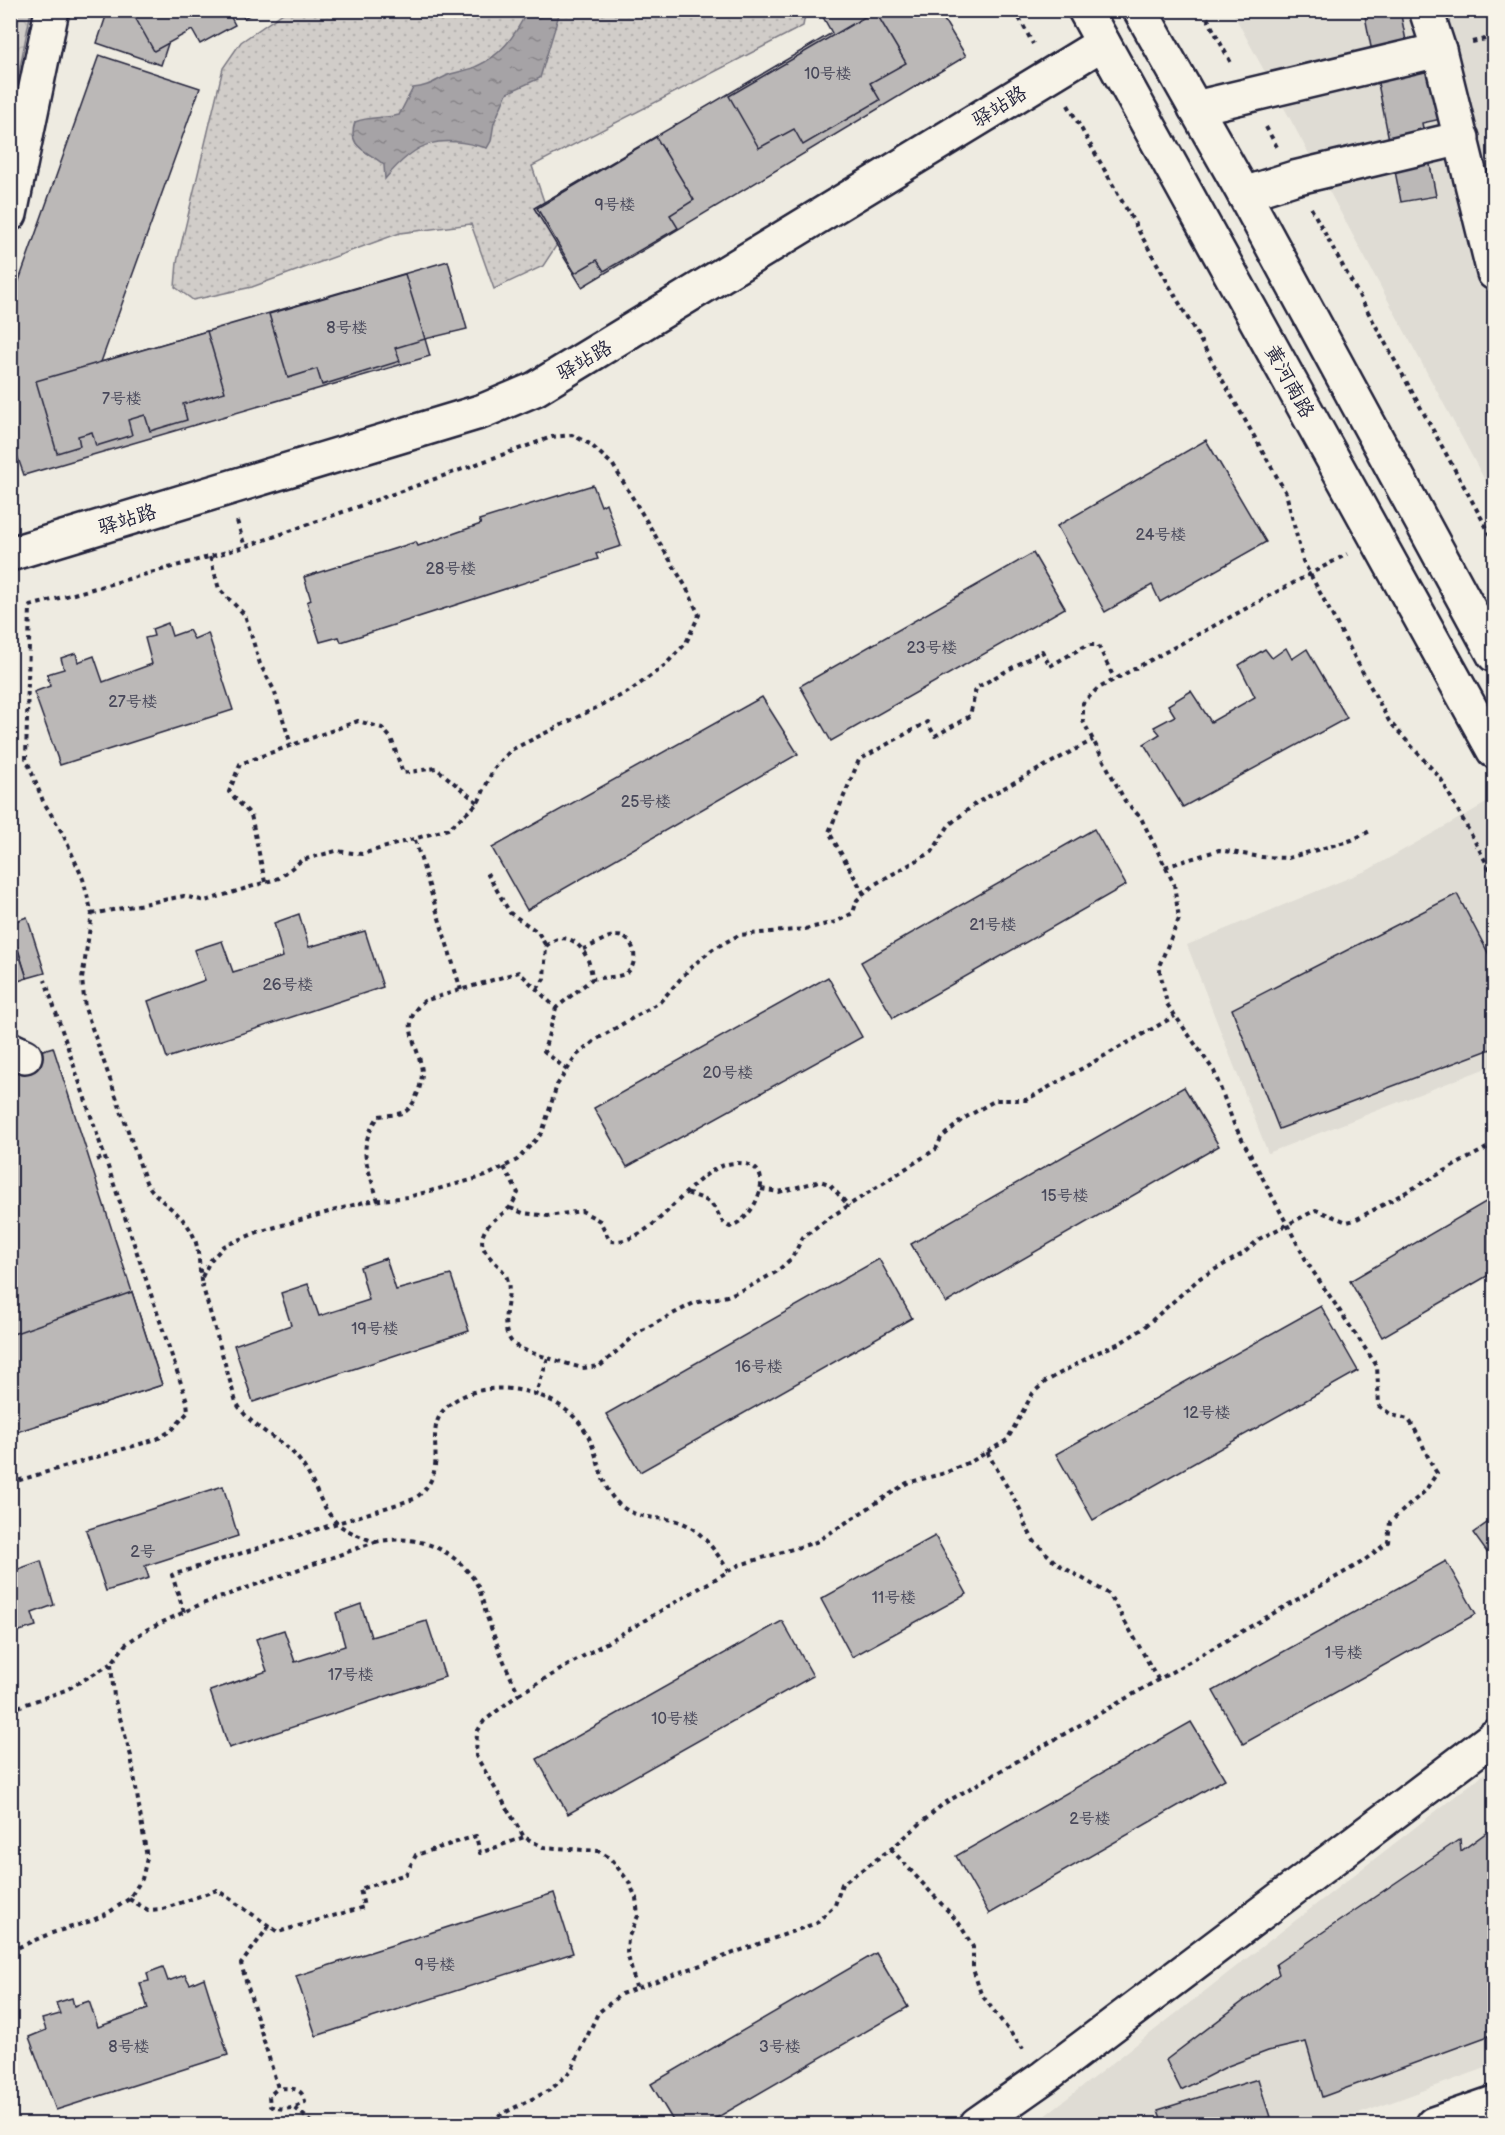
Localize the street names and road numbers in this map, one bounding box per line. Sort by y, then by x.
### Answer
street label: 驿站路 [968,80,1032,133]
street label: 驿站路 [553,335,617,386]
street label: 黄河南路 [1259,341,1319,423]
street label: 驿站路 [95,499,160,540]

